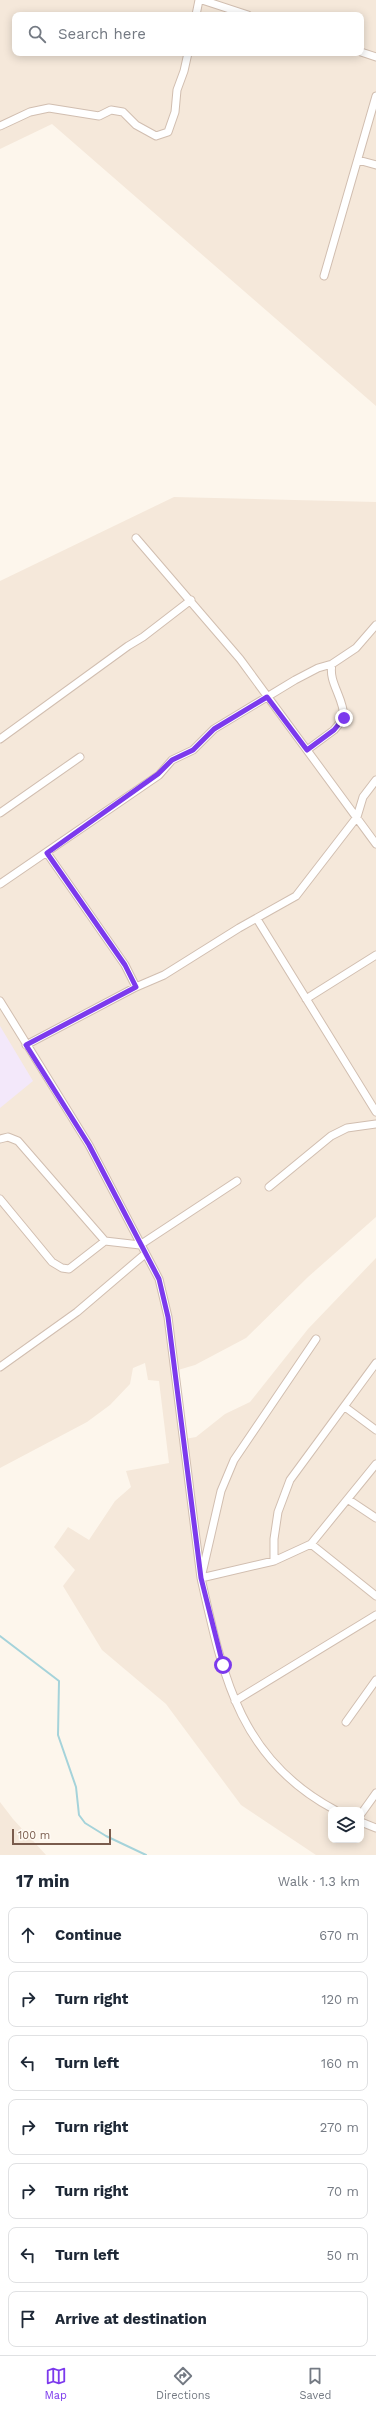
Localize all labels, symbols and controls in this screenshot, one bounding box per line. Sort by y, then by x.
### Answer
search box [12,12,364,56]
icon: search [26,23,48,45]
text: Search here [58,25,146,43]
route end [335,709,353,727]
route start [214,1656,232,1674]
map controls [328,1807,364,1843]
button: layers [328,1807,364,1843]
scale bar [12,1827,111,1846]
text: 100 m [18,1829,50,1842]
text: 17 min [16,1871,70,1891]
text: Walk · 1.3 km [278,1874,360,1889]
icon: ahead [17,1924,39,1946]
text: Continue [55,1926,122,1944]
text: 670 m [319,1928,359,1943]
icon: right [17,1988,39,2010]
text: Turn right [55,1990,128,2008]
text: 120 m [321,1992,359,2007]
icon: left [17,2052,39,2074]
text: Turn left [55,2054,119,2072]
text: 160 m [321,2056,359,2071]
icon: right [17,2116,39,2138]
text: Turn right [55,2118,128,2136]
text: 270 m [320,2120,359,2135]
icon: right [17,2180,39,2202]
text: Turn right [55,2182,128,2200]
text: 70 m [327,2184,359,2199]
icon: left [17,2244,39,2266]
text: Turn left [55,2246,119,2264]
text: 50 m [327,2248,359,2263]
icon: arrive [17,2308,39,2330]
text: Arrive at destination [55,2310,207,2328]
tab: Map [45,2365,67,2402]
tab: Directions [156,2365,210,2402]
tab: Saved [299,2365,331,2402]

